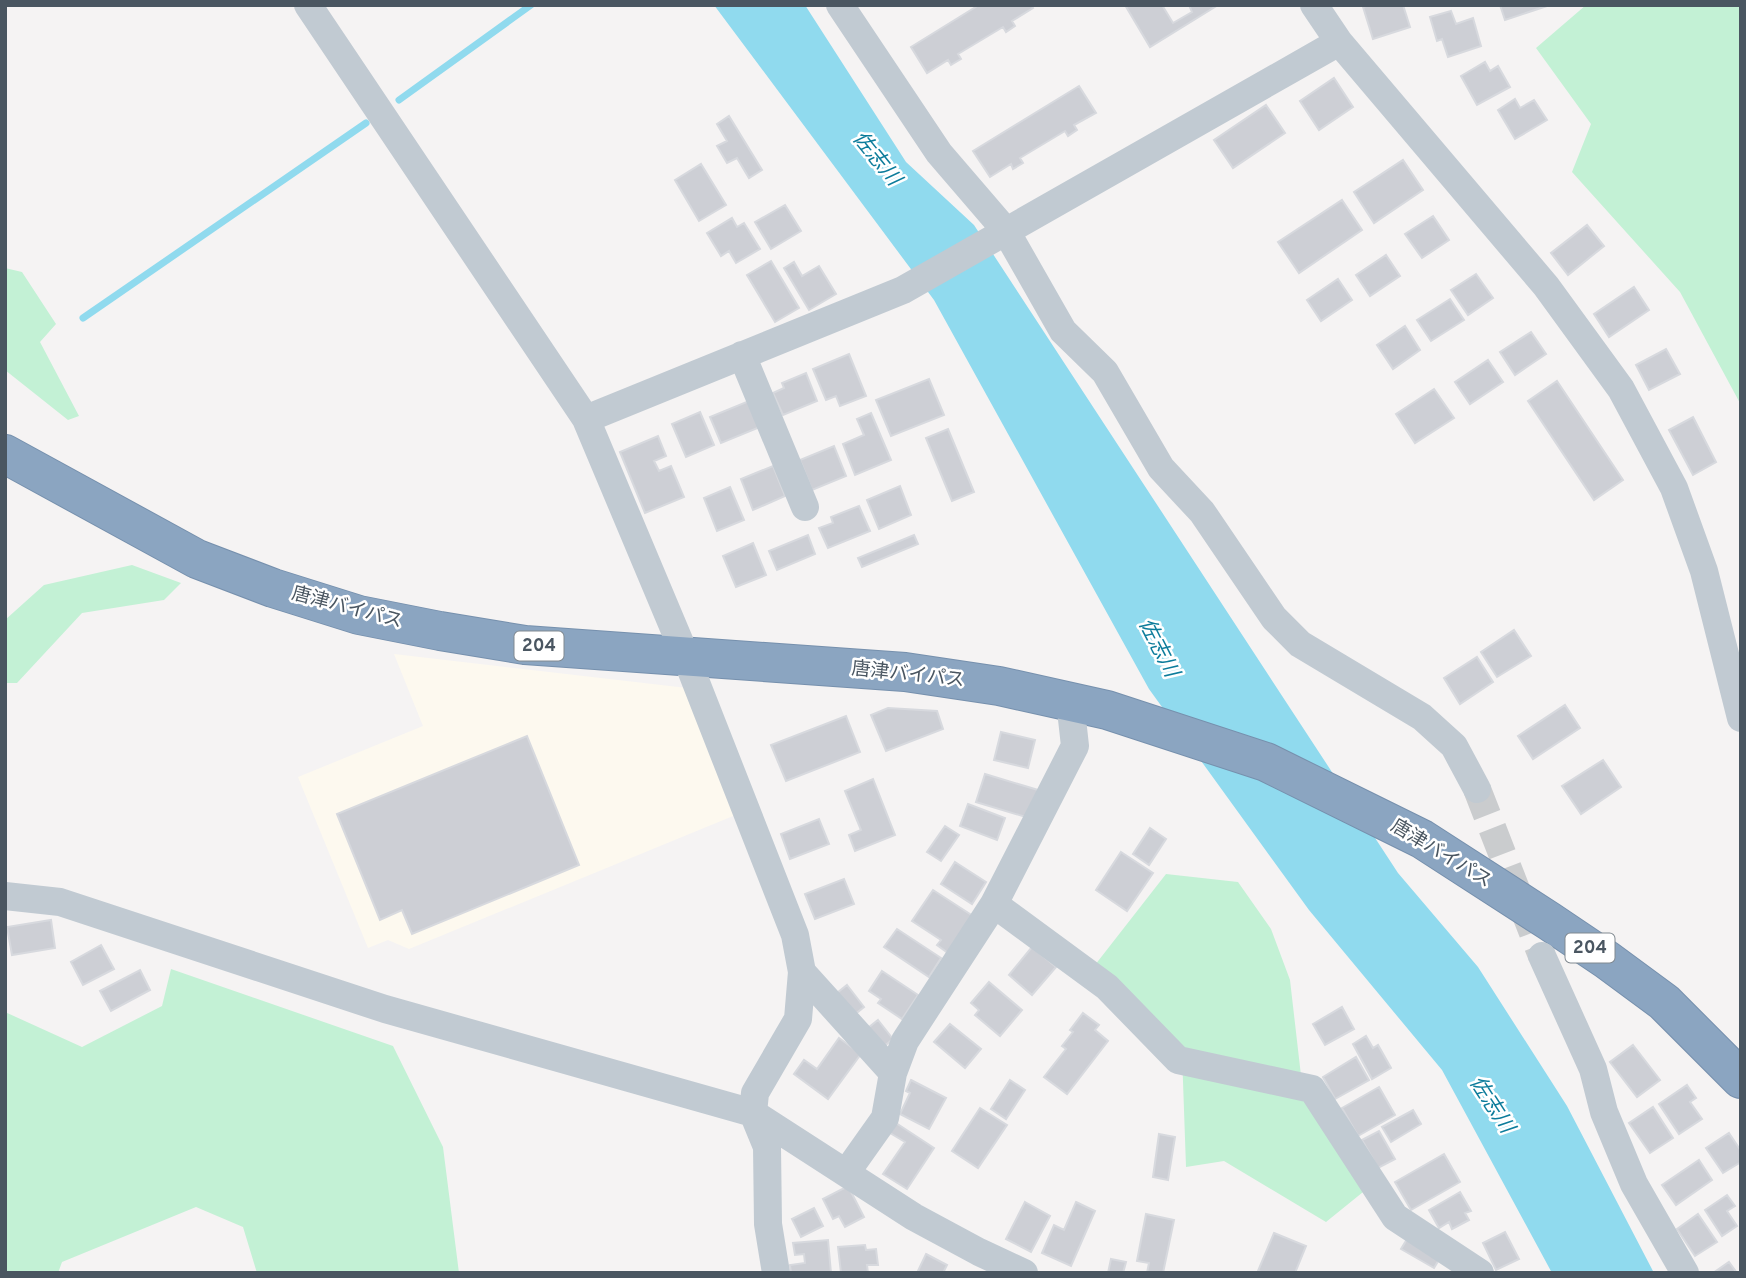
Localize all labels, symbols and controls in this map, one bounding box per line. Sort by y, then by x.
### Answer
water label: 佐志川 [846,126,908,194]
street label: 唐津バイパス [289,582,405,634]
water label: 佐志川 [1132,614,1185,684]
road number: 204 [514,632,564,660]
street label: 唐津バイパス [850,657,966,693]
street label: 唐津バイパス [1386,814,1496,894]
road number: 204 [1566,933,1614,962]
water label: 佐志川 [1463,1071,1521,1140]

